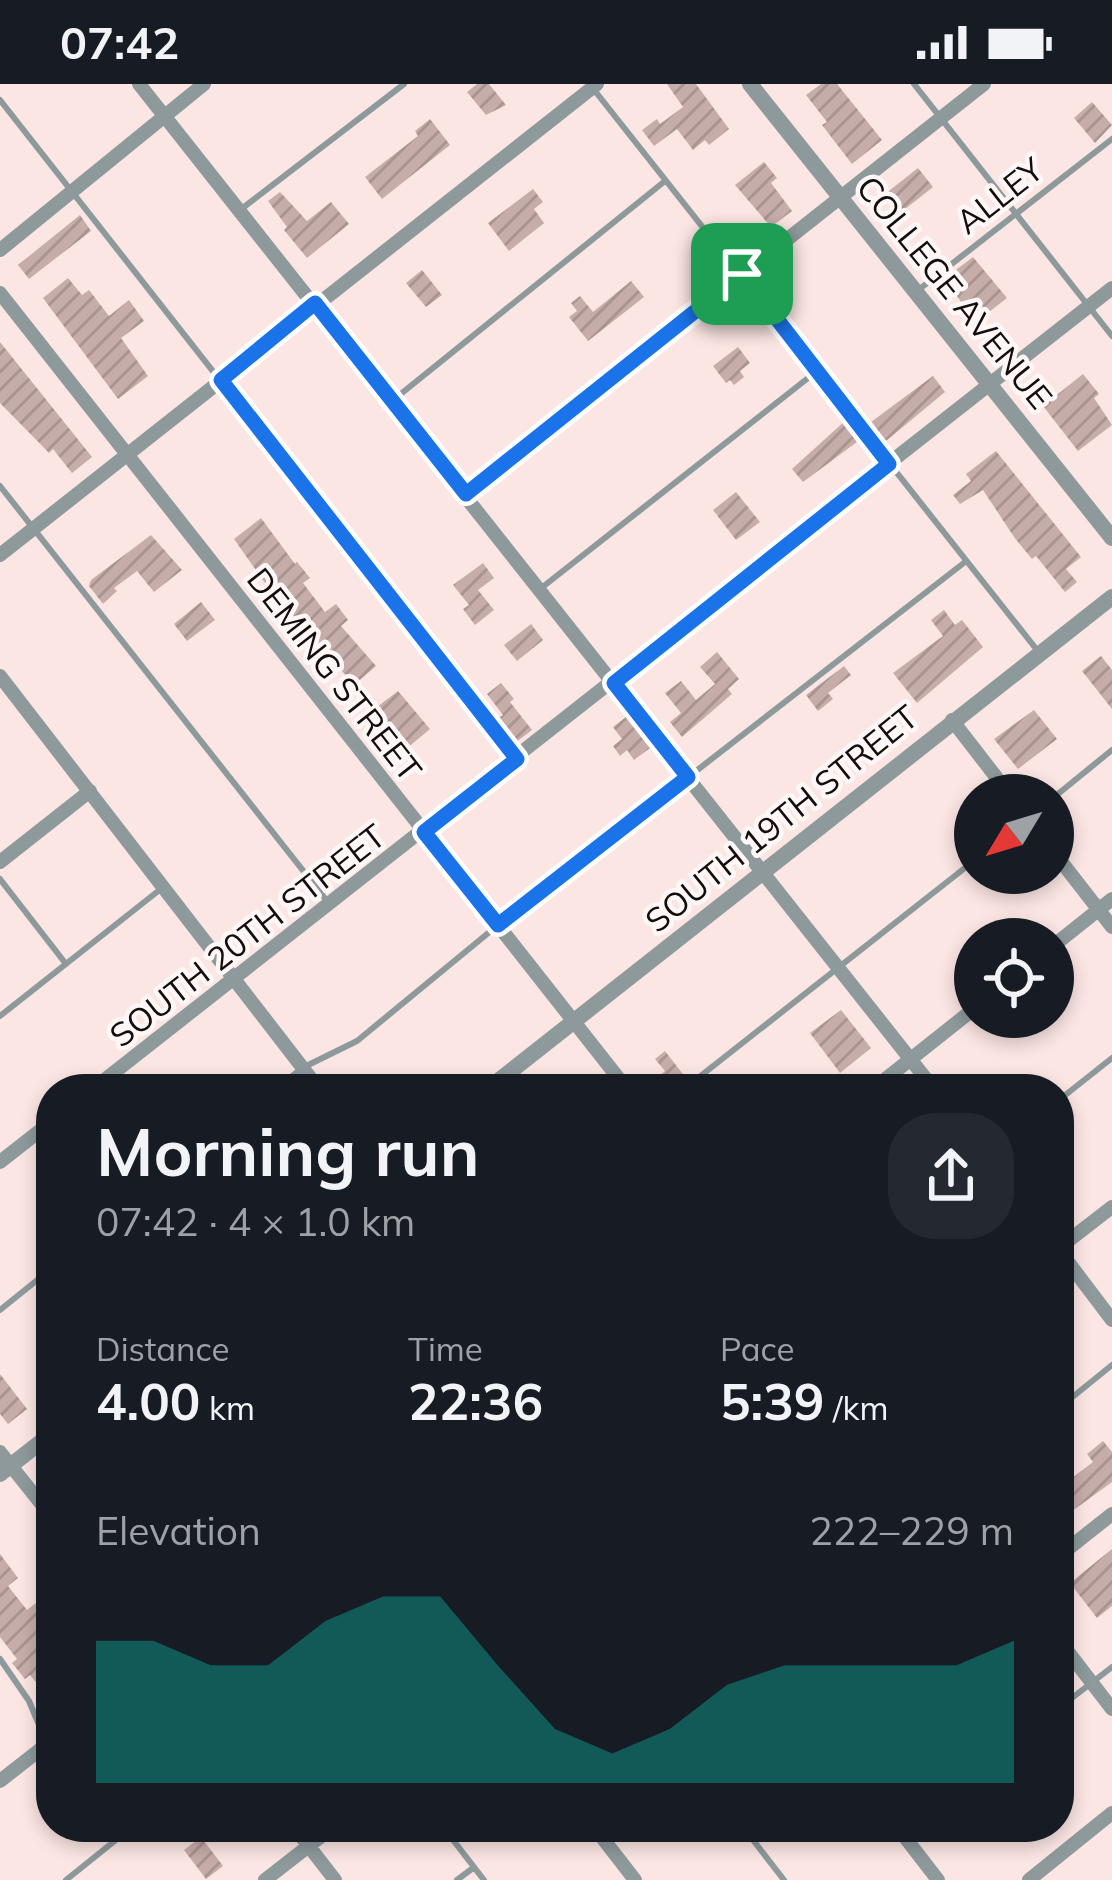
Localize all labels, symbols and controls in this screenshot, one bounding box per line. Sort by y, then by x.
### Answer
text: 07:42 [60,14,179,70]
street label: ALLEY [947,148,1052,242]
street label: COLLEGE AVENUE [849,167,1061,417]
pin [691,223,793,325]
icon: arrive [709,241,775,307]
street label: DEMING STREET [239,559,431,789]
street label: SOUTH 19TH STREET [637,696,925,940]
north arrow [954,774,1074,894]
map controls [954,774,1074,1038]
street label: SOUTH 20TH STREET [101,815,393,1055]
button: locate [954,918,1074,1038]
text: Morning run [96,1110,479,1193]
button: share [888,1113,1014,1239]
text: 07:42 · 4 × 1.0 km [96,1197,415,1246]
text: Distance [96,1328,229,1369]
text: Time [408,1328,483,1369]
text: Pace [720,1328,794,1369]
text: 4.00 [96,1369,200,1433]
text: 22:36 [408,1369,543,1433]
text: 5:39 [720,1369,824,1433]
text: km [200,1387,255,1428]
text: /km [824,1387,888,1428]
text: Elevation [96,1506,261,1555]
text: 222–229 m [809,1506,1014,1555]

